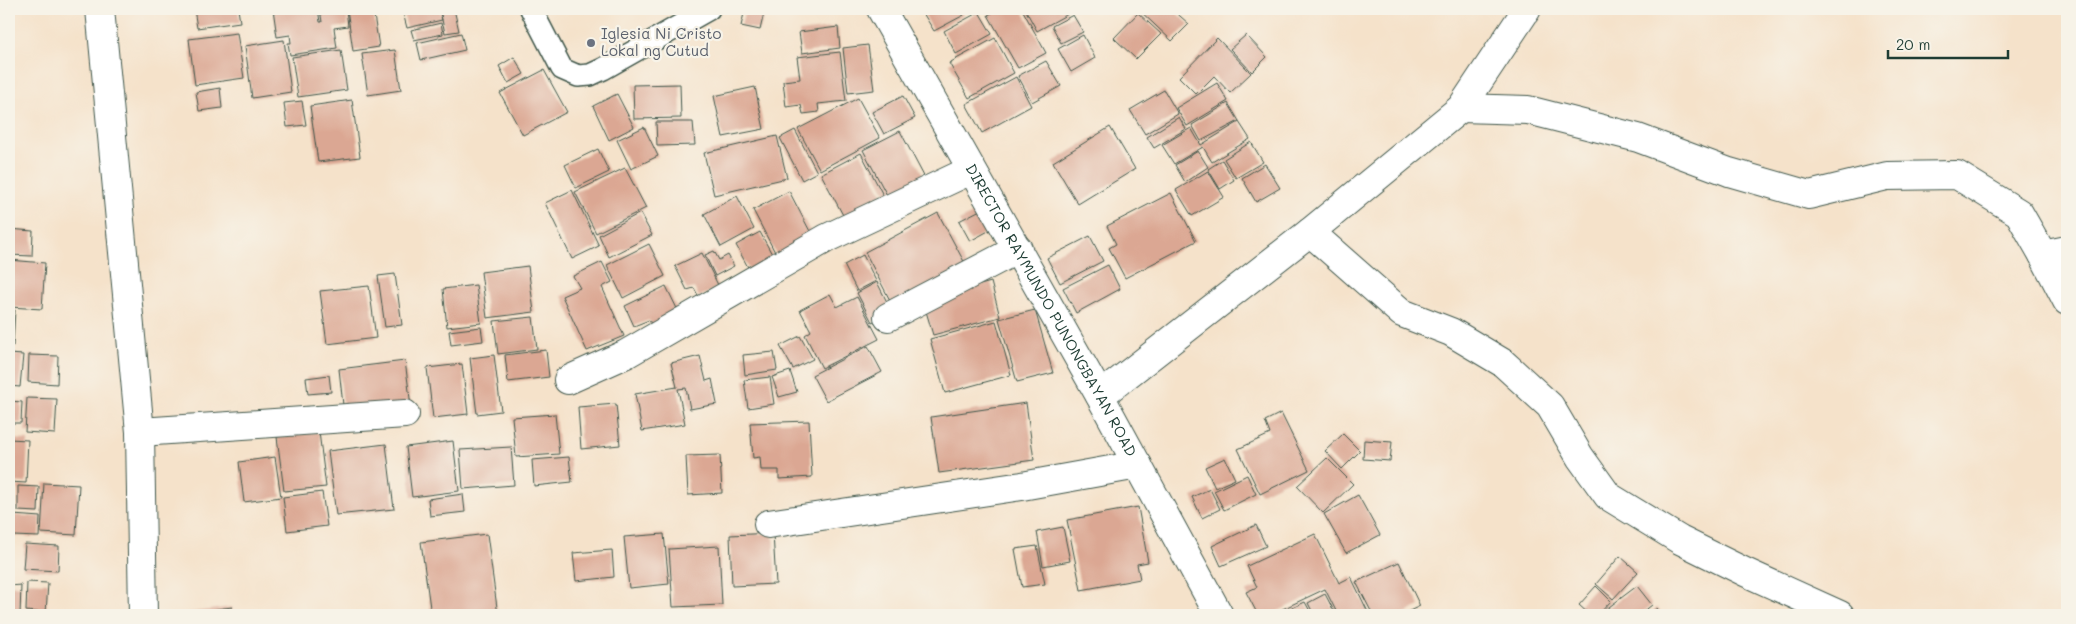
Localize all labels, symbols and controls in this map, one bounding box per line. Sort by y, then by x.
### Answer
place label: Iglesia Ni Cristo Lokal ng Cutud [601,23,722,60]
scale bar [1888,28,2008,60]
text: 20 m [1896,34,1930,54]
marker: Iglesia Ni Cristo Lokal ng Cutud [585,37,597,49]
street label: DIRECTOR RAYMUNDO PUNONGBAYAN ROAD [962,160,1142,460]

